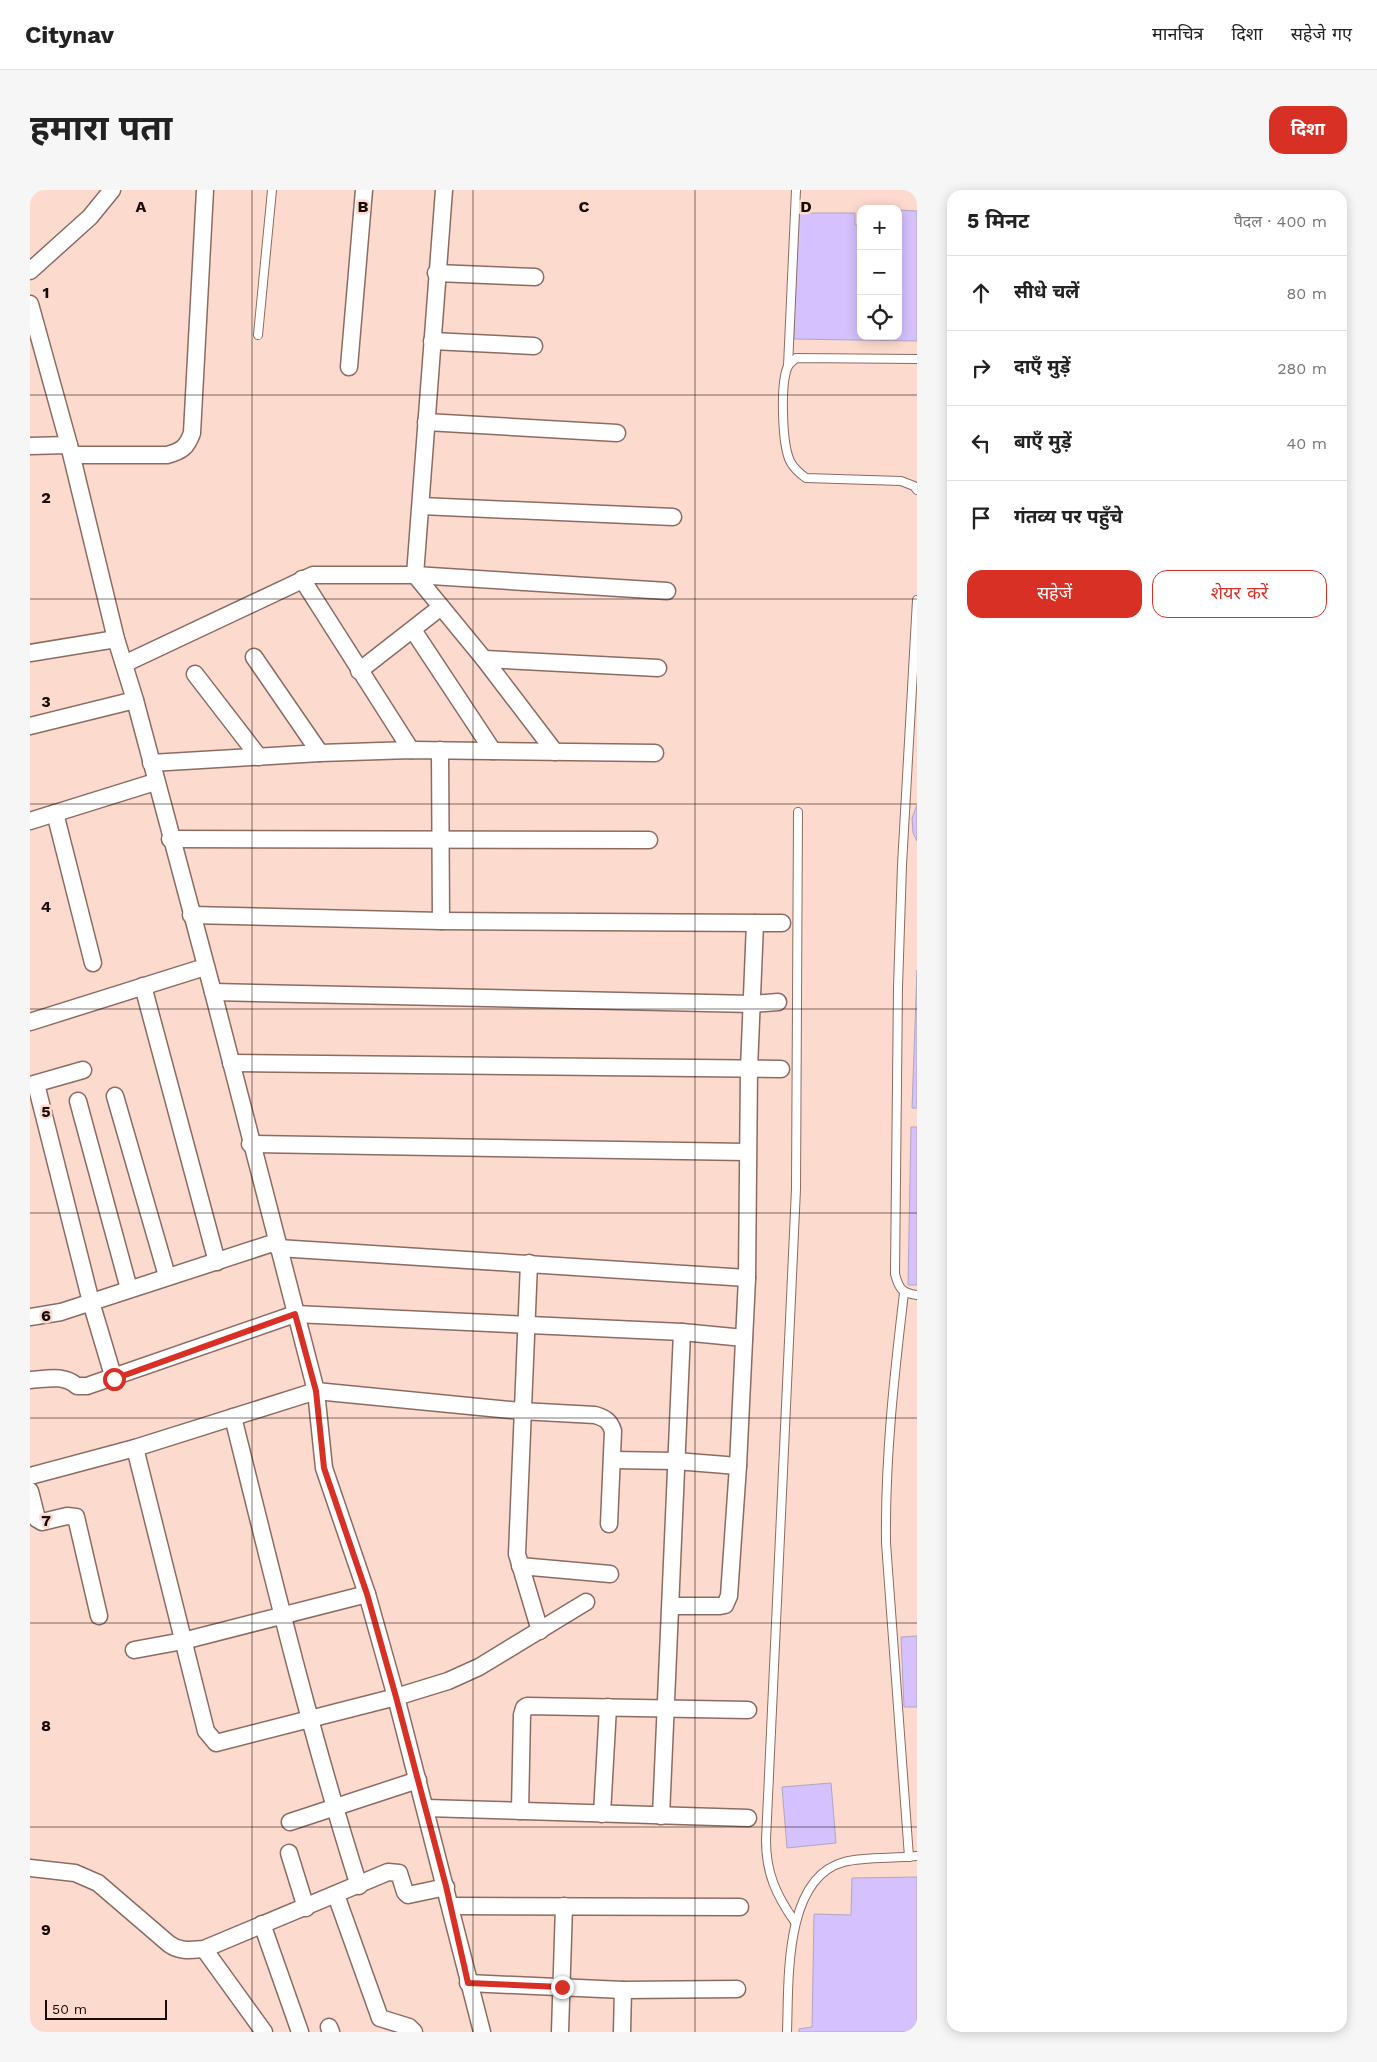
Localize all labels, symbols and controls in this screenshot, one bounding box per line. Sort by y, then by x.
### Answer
text: Citynav [25,21,114,49]
text: मानचित्र [1152,23,1204,44]
text: दिशा [1232,23,1263,44]
text: सहेजे गए [1291,23,1352,44]
button: दिशा [1269,106,1347,154]
text: हमारा पता [30,107,172,149]
text: A [136,197,147,216]
text: B [358,197,369,216]
text: C [579,197,590,216]
text: D [800,197,812,216]
map controls [857,205,902,340]
button: + [857,205,902,250]
text: 5 मिनट [967,208,1029,233]
text: पैदल · 400 m [1234,212,1327,231]
button: − [857,250,902,295]
icon: ahead [967,279,995,307]
text: सीधे चलें [1014,280,1079,303]
text: 1 [43,283,49,302]
text: 80 m [1286,284,1327,303]
button: locate [857,295,902,340]
icon: right [967,354,995,382]
text: दाएँ मुड़ें [1014,355,1070,378]
text: 280 m [1277,359,1327,378]
icon: left [967,429,995,457]
text: बाएँ मुड़ें [1014,430,1072,453]
text: 40 m [1287,434,1327,453]
text: 2 [41,488,51,507]
icon: arrive [967,504,995,532]
text: गंतव्य पर पहुँचे [1014,505,1123,528]
button: सहेजें [967,570,1142,618]
button: शेयर करें [1152,570,1327,618]
text: 3 [41,692,51,711]
text: 4 [41,897,51,916]
text: 5 [41,1102,51,1121]
text: 6 [41,1306,51,1325]
route start [103,1368,126,1391]
text: 7 [41,1511,51,1530]
text: 8 [41,1716,51,1735]
text: 9 [41,1920,51,1939]
route end [551,1976,574,1999]
scale bar [45,1997,168,2020]
text: 50 m [52,2001,87,2017]

